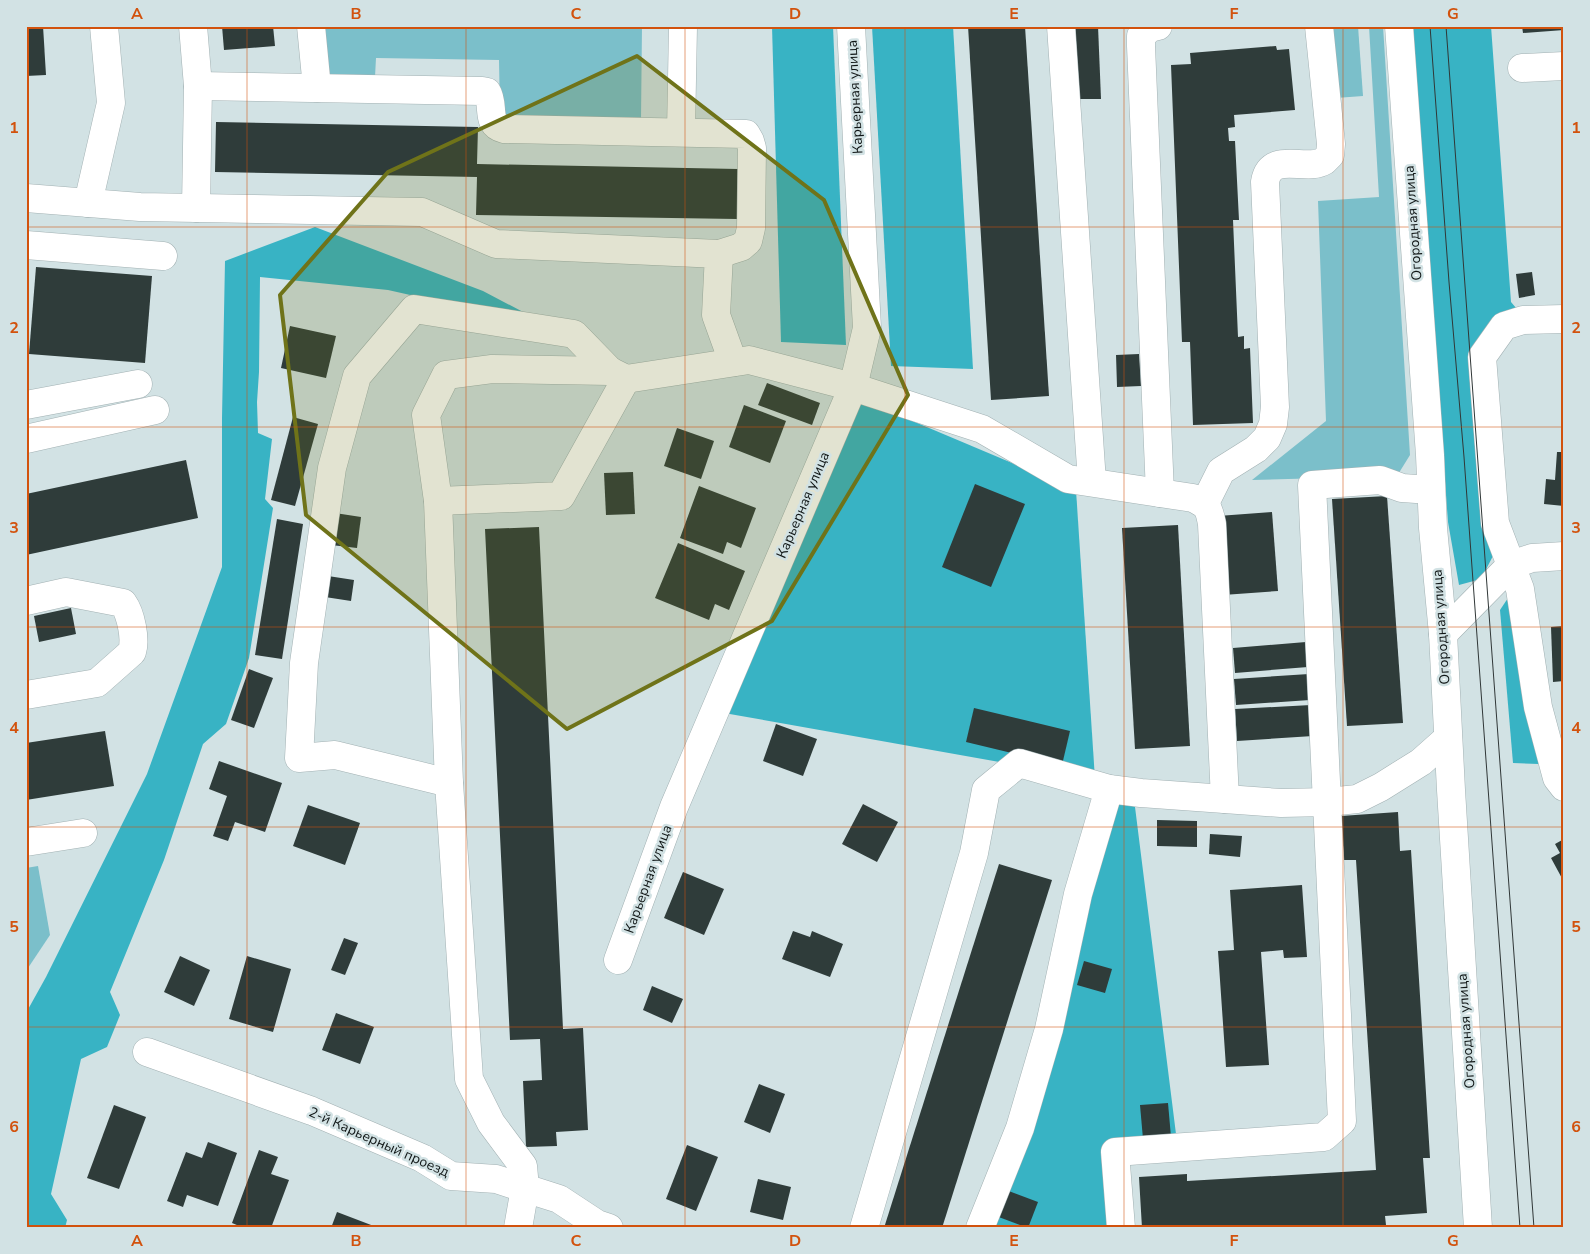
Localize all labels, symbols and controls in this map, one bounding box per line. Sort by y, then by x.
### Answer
text: A [131,3,143,25]
text: B [350,3,362,25]
text: C [571,3,582,25]
text: D [789,3,801,25]
text: E [1009,3,1019,25]
text: F [1230,3,1239,25]
text: G [1447,3,1459,25]
street label: Карьерная улица [843,39,867,155]
text: 1 [9,117,19,139]
text: 1 [1571,117,1581,139]
street label: Огородная улица [1400,165,1426,281]
text: 2 [9,317,19,339]
text: 2 [1571,317,1581,339]
street label: Карьерная улица [772,449,834,561]
text: 3 [9,517,19,539]
text: 3 [1571,517,1581,539]
street label: Огородная улица [1428,569,1454,685]
text: 4 [9,717,19,739]
text: 4 [1571,717,1581,739]
street label: Карьерная улица [620,822,676,936]
text: 5 [9,916,19,938]
text: 5 [1571,916,1581,938]
street label: Огородная улица [1453,973,1479,1089]
street label: 2-й Карьерный проезд [306,1102,452,1182]
text: 6 [9,1116,19,1138]
text: 6 [1571,1116,1581,1138]
text: A [131,1230,143,1252]
text: B [350,1230,362,1252]
text: C [571,1230,582,1252]
text: D [789,1230,801,1252]
text: E [1009,1230,1019,1252]
text: F [1230,1230,1239,1252]
text: G [1447,1230,1459,1252]

